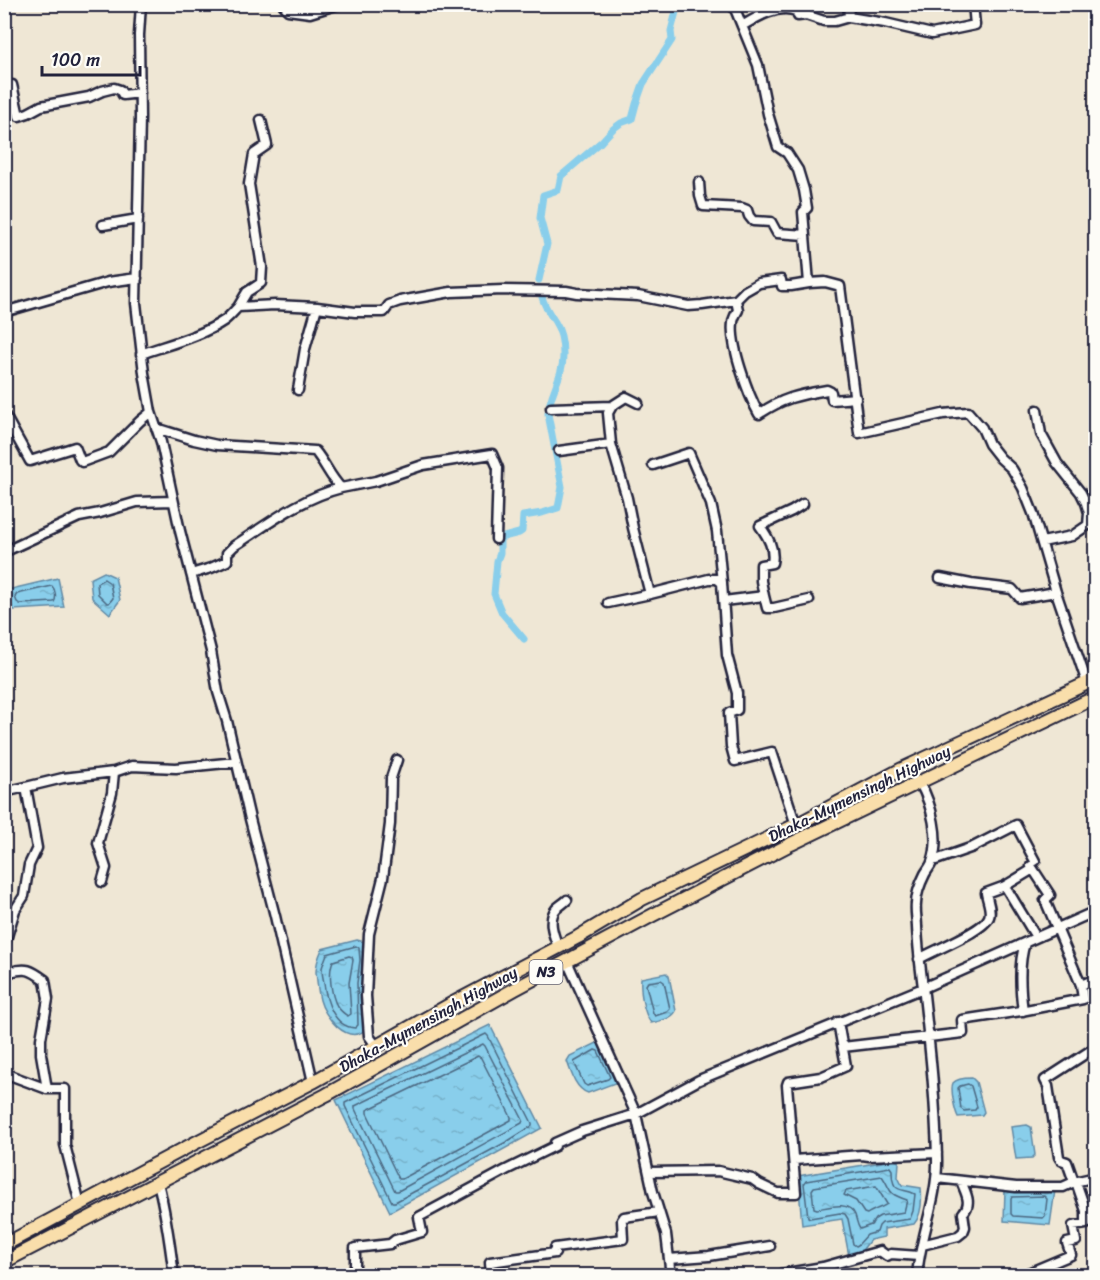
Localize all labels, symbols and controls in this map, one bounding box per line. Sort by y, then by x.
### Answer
scale bar [42,39,140,77]
text: 100 m [51,44,100,76]
street label: Dhaka-Mymensingh Highway [763,736,956,850]
street label: Dhaka-Mymensingh Highway [334,958,523,1081]
road number: N3 [530,960,562,984]

